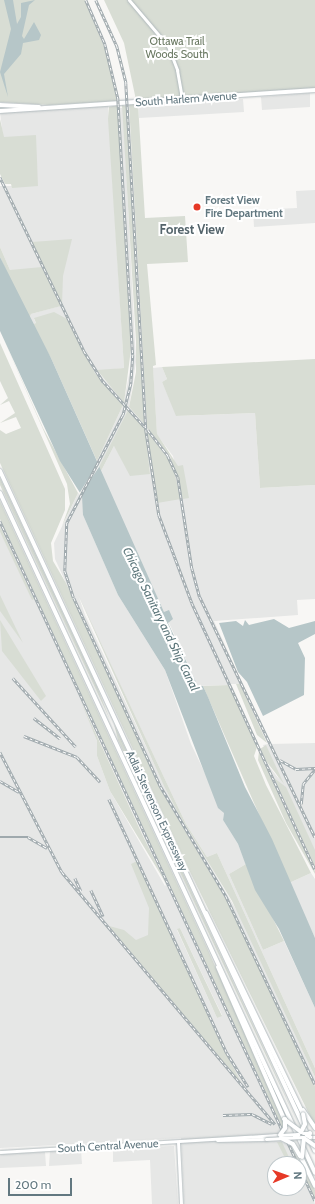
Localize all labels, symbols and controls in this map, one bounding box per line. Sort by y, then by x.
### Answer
park label: Ottawa Trail Woods South [145,35,209,61]
street label: South Harlem Avenue [135,89,237,109]
place label: Forest View Fire Department [205,194,283,220]
marker: Forest View Fire Department [192,202,202,212]
district label: Forest View [160,221,224,237]
water label: Chicago Sanitary and Ship Canal [120,545,202,693]
street label: Adlai Stevenson Expressway [123,749,191,873]
street label: South Central Avenue [57,1137,159,1155]
north arrow [267,1156,307,1196]
scale bar [10,1170,74,1196]
text: N [291,1171,305,1180]
text: 200 m [15,1177,51,1192]

